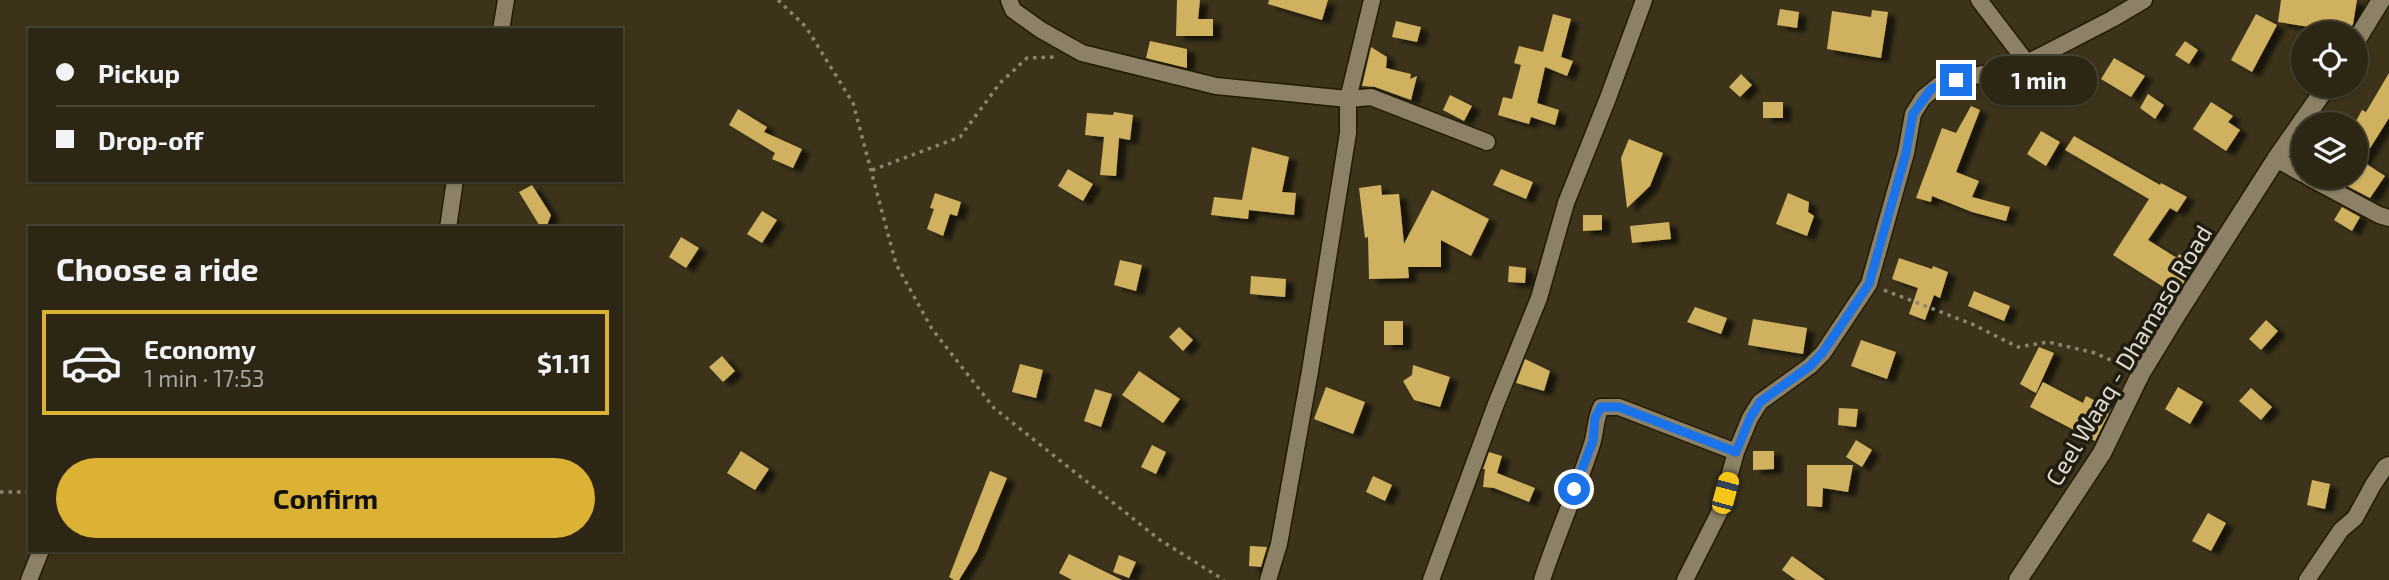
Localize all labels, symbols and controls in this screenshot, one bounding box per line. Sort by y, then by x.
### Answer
map controls [2291,21,2368,189]
button: locate [2291,21,2368,98]
callout: 1 min [1980,56,2096,104]
text: Pickup [98,57,180,88]
route end [1940,64,1972,96]
text: 1 min [2011,66,2067,94]
button: layers [2291,112,2368,189]
text: Drop-off [98,124,203,155]
street label: Ceel Waaq - Dhamaso Road [2039,220,2217,490]
text: Choose a ride [56,249,259,287]
icon: car [60,331,123,394]
text: Economy [144,333,256,364]
text: $1.11 [537,347,591,378]
text: 1 min · 17:53 [144,364,265,392]
button: Confirm [56,458,595,538]
car [1710,470,1741,516]
route start [1558,473,1590,505]

